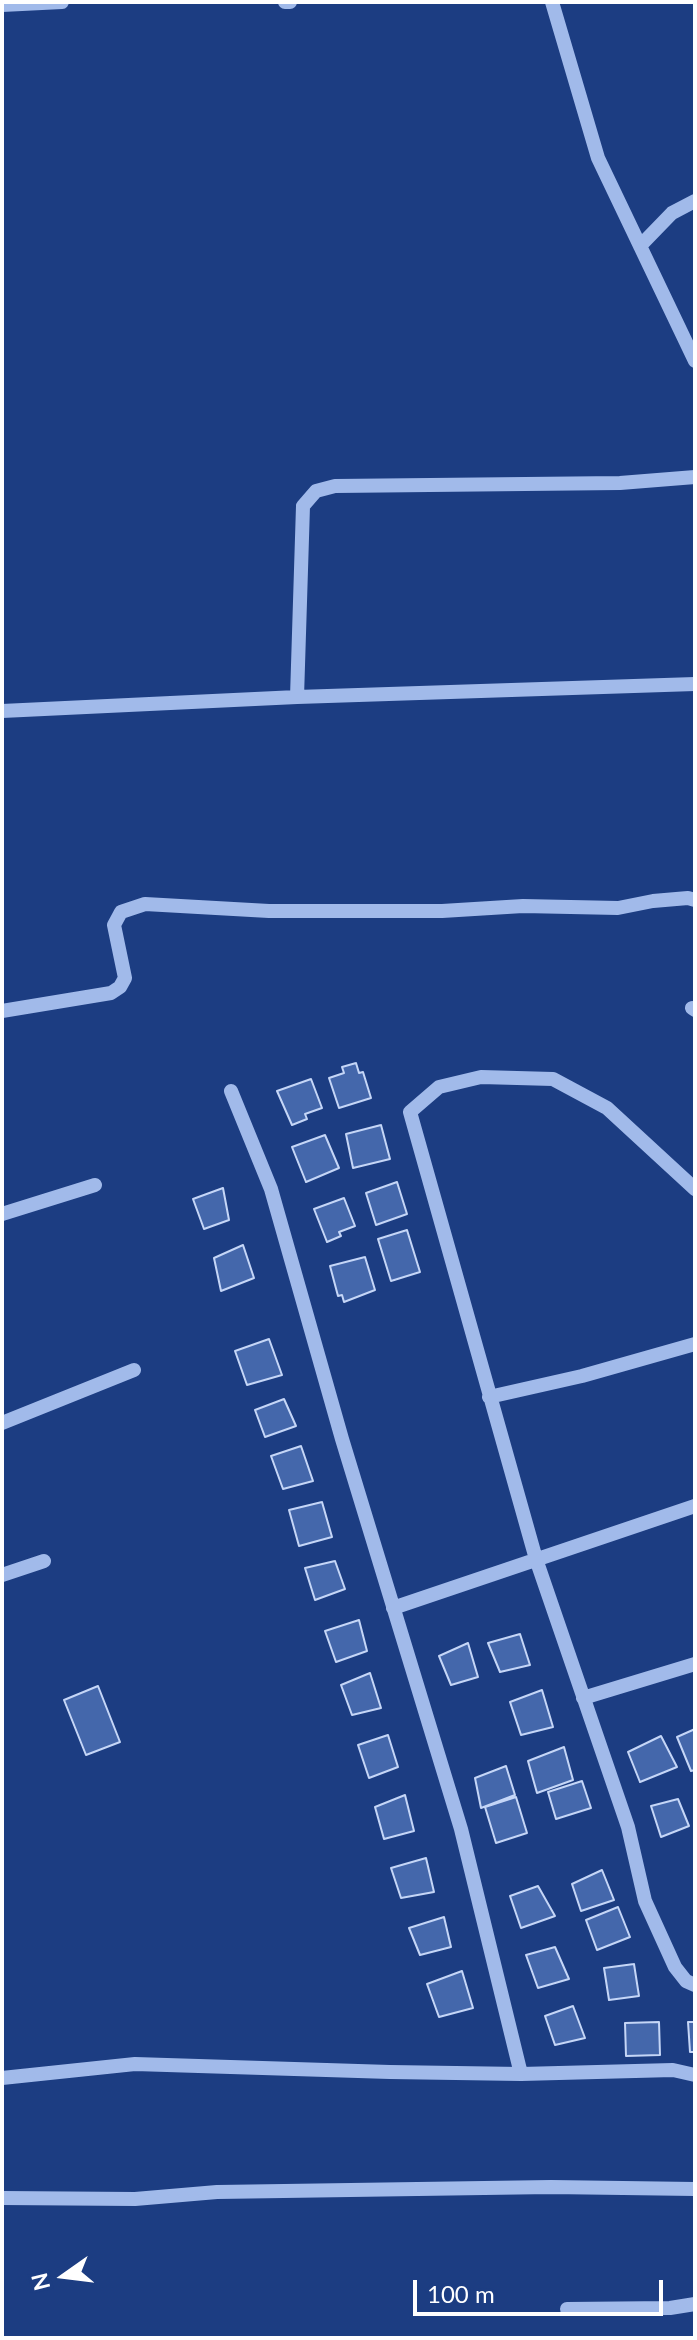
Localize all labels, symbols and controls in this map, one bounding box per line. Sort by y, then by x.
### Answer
north arrow [24,2236,104,2316]
scale bar [417,2264,667,2314]
text: N [25,2270,55,2293]
text: 100 m [427,2279,495,2308]

